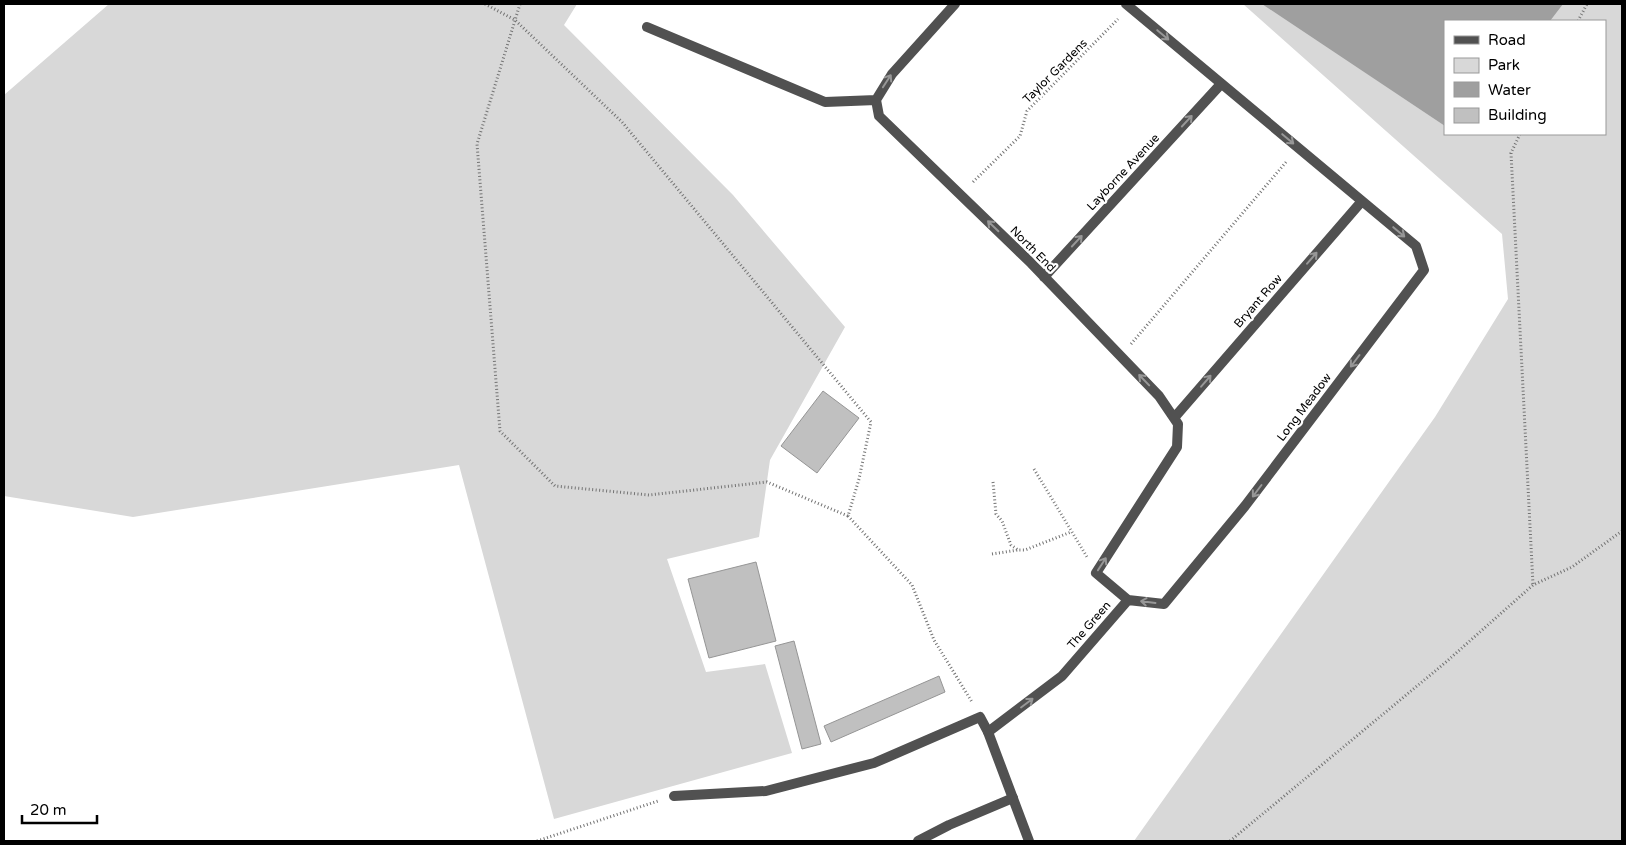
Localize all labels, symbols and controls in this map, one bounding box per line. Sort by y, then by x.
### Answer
legend [1444,20,1606,135]
one-way arrow [1156,30,1169,41]
text: Road [1488,31,1526,49]
street label: Taylor Gardens [1020,36,1090,106]
text: Park [1488,56,1520,74]
one-way arrow [882,74,893,88]
text: Water [1488,81,1531,99]
text: Building [1488,106,1547,124]
one-way arrow [1181,115,1193,128]
street label: Layborne Avenue [1084,131,1162,213]
one-way arrow [1281,134,1294,145]
one-way arrow [987,220,999,233]
street label: North End [1007,223,1059,275]
one-way arrow [1392,226,1405,237]
one-way arrow [1071,234,1083,247]
one-way arrow [1306,251,1318,264]
street label: Bryant Row [1231,271,1285,331]
one-way arrow [1350,354,1360,368]
street label: Long Meadow [1274,370,1334,444]
one-way arrow [1138,373,1150,386]
one-way arrow [1200,374,1212,387]
one-way arrow [1251,484,1262,497]
one-way arrow [1097,557,1107,571]
one-way arrow [1140,597,1156,607]
street label: The Green [1064,598,1114,652]
one-way arrow [1020,698,1034,708]
scale bar [22,792,98,824]
text: 20 m [30,801,67,819]

